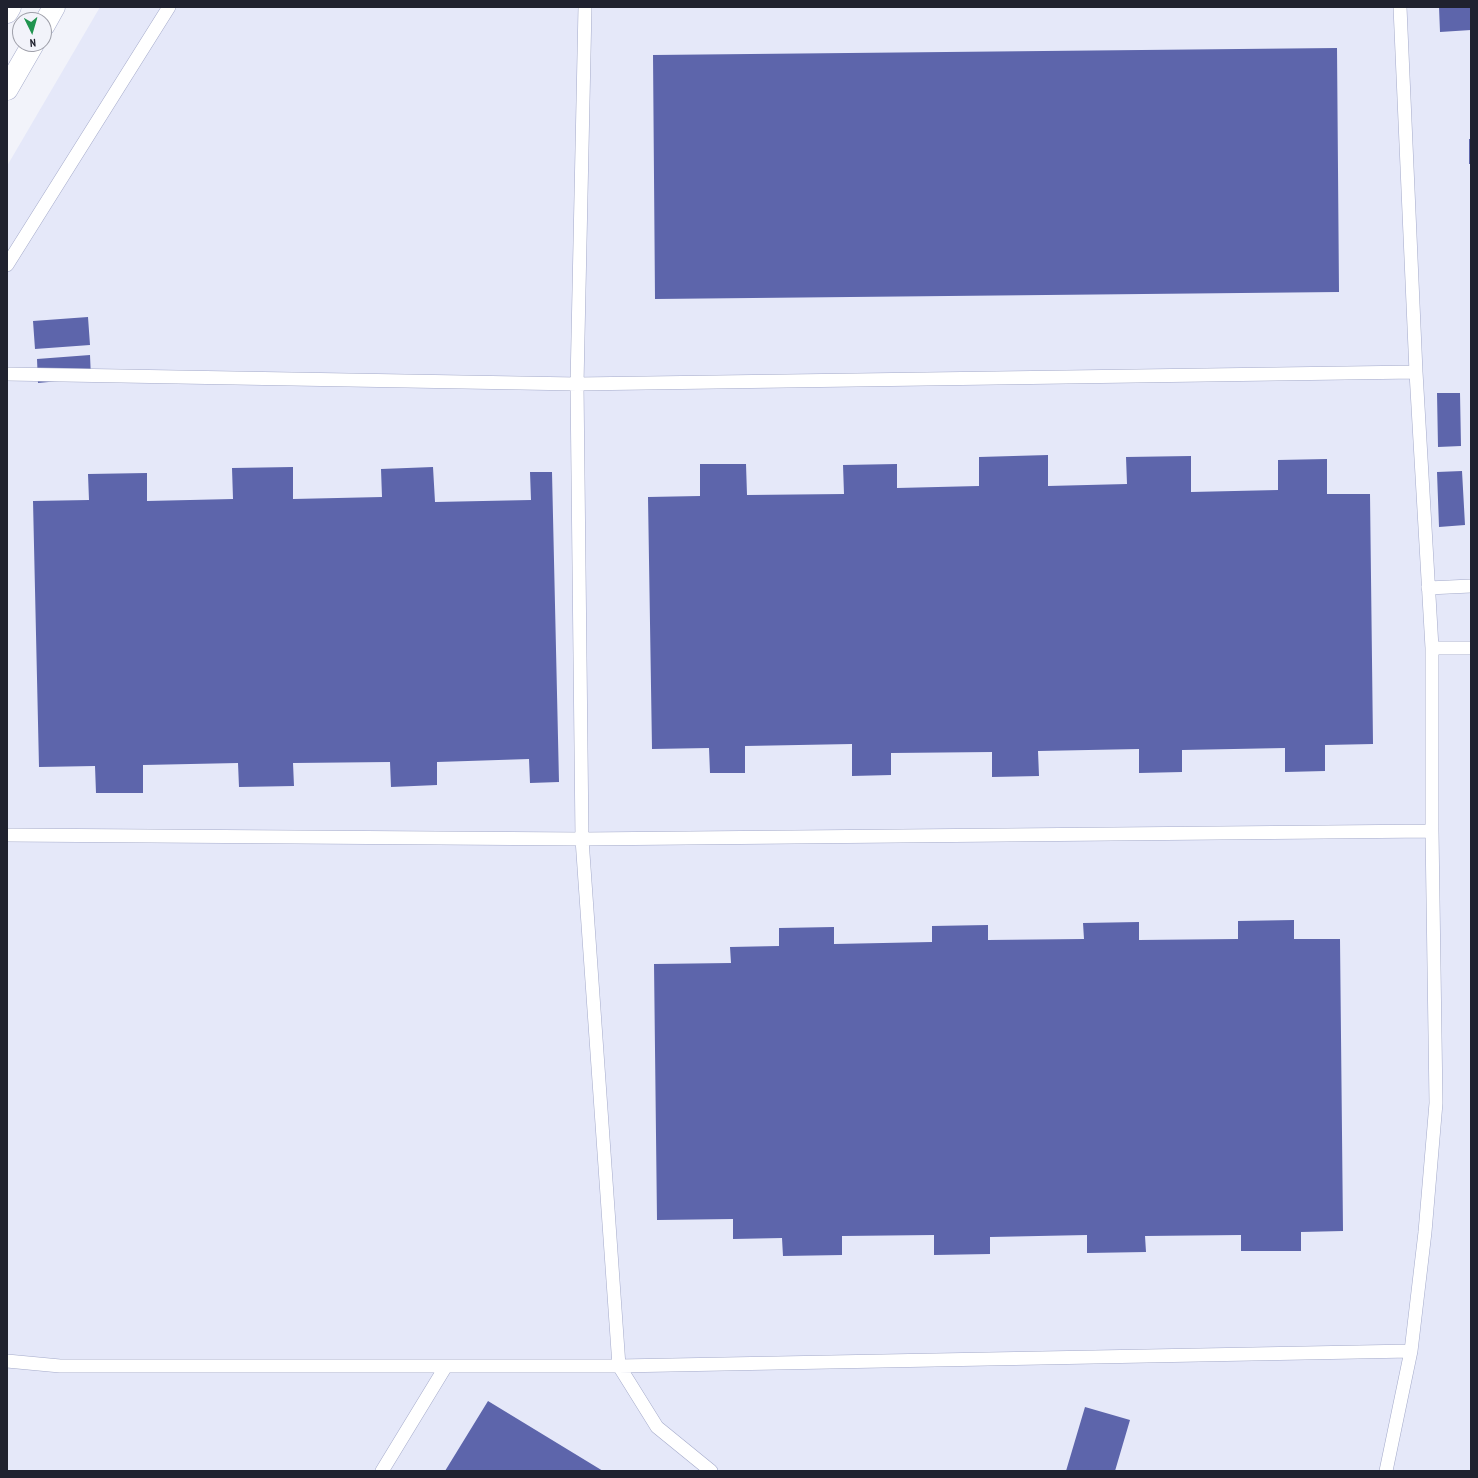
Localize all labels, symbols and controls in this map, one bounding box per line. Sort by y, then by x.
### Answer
north arrow [12,12,52,52]
text: N [29,36,37,50]

